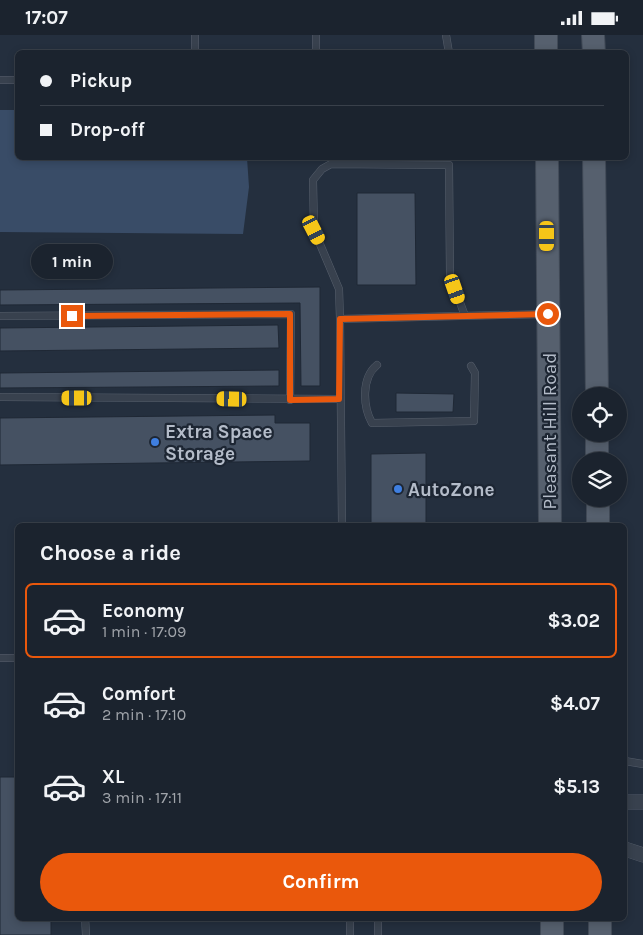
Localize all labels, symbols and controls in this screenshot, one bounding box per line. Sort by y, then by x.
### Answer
text: 17:07 [25,7,68,29]
text: Pickup [70,70,132,92]
text: Drop-off [70,119,145,141]
car [300,213,327,247]
car [539,221,554,251]
callout: 1 min [31,243,113,279]
text: 1 min [52,252,92,271]
car [443,272,466,306]
route start [537,303,559,325]
route end [61,305,83,327]
street label: Pleasant Hill Road [539,353,561,509]
map controls [572,387,627,507]
button: locate [572,387,627,442]
car [62,391,92,406]
car [216,391,247,407]
place label: Extra Space Storage [165,421,272,465]
marker: Extra Space Storage [149,436,161,448]
button: layers [572,452,627,507]
place label: AutoZone [408,479,495,501]
marker: AutoZone [392,483,404,495]
text: Choose a ride [40,540,181,566]
icon: car [42,598,87,643]
text: Economy [102,600,184,622]
text: $3.02 [547,610,600,632]
text: 1 min · 17:09 [102,622,186,641]
icon: car [42,681,87,726]
text: Comfort [102,683,176,705]
text: $4.07 [550,693,600,715]
text: 2 min · 17:10 [102,705,186,724]
icon: car [42,764,87,809]
text: XL [102,766,124,788]
text: $5.13 [553,776,600,798]
text: 3 min · 17:11 [102,788,182,807]
button: Confirm [40,853,602,911]

